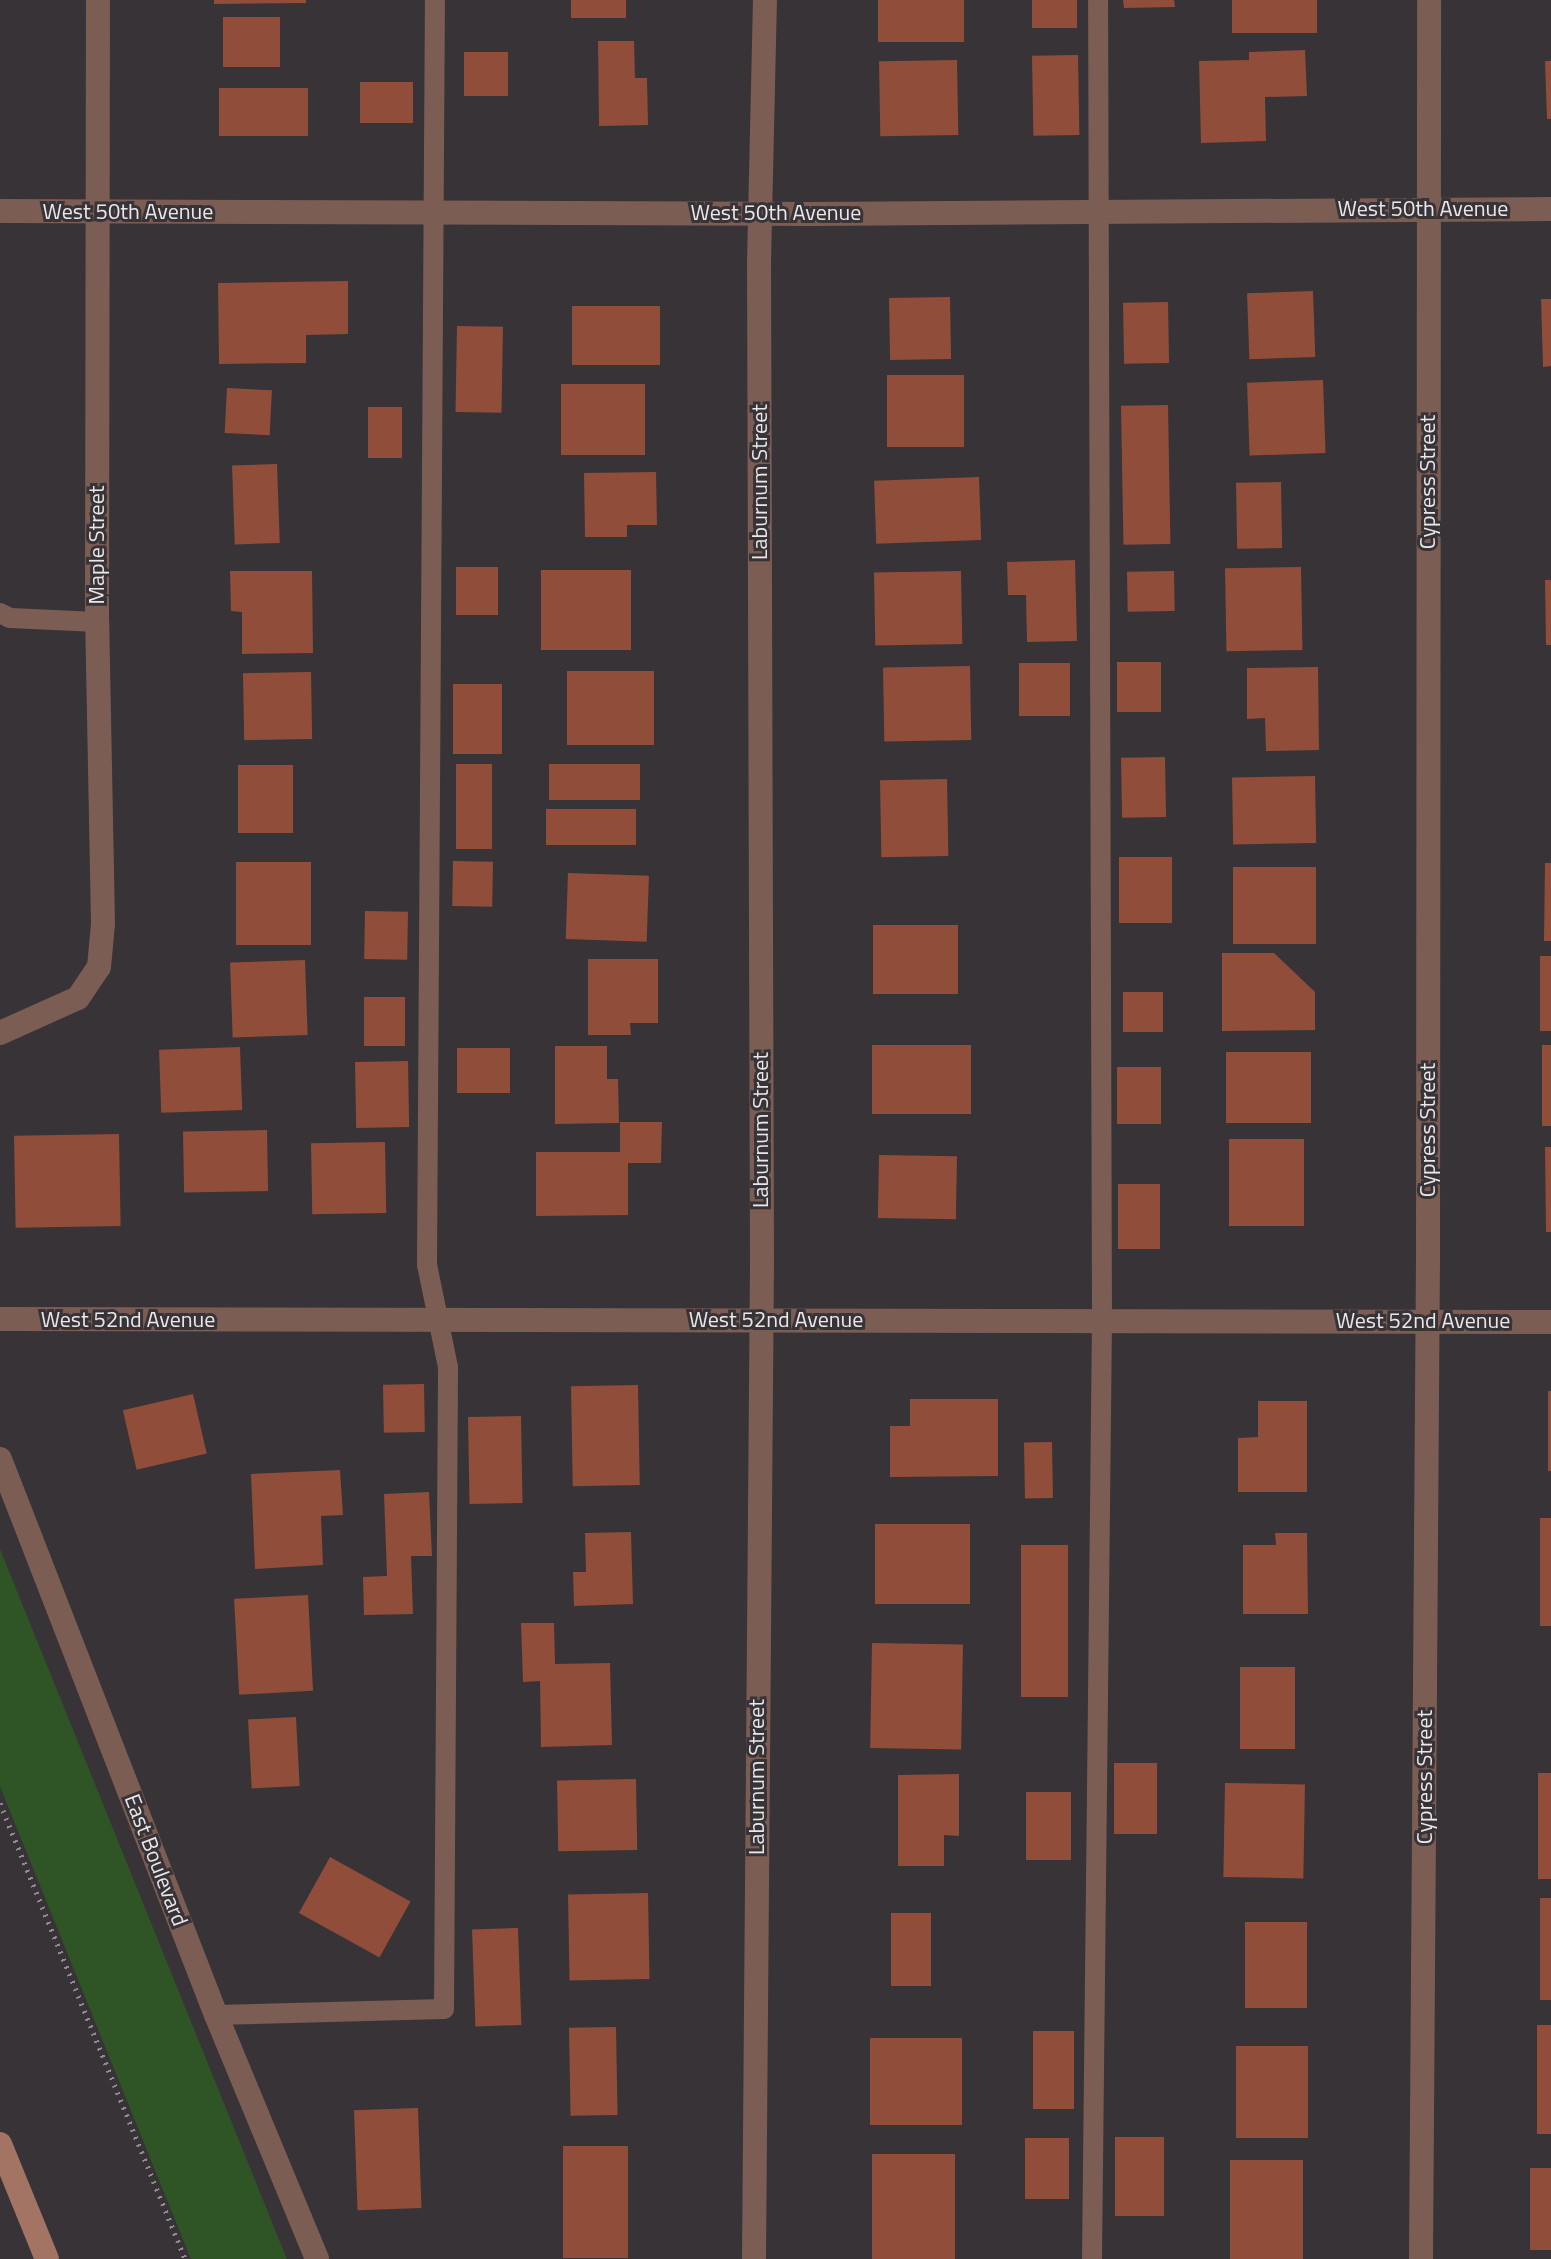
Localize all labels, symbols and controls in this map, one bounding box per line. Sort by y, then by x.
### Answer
street label: West 50th Avenue [1338,196,1508,222]
street label: West 50th Avenue [43,199,213,225]
street label: West 50th Avenue [691,200,861,226]
street label: Laburnum Street [747,404,773,560]
street label: Cypress Street [1415,415,1441,549]
street label: Maple Street [84,486,110,604]
street label: Laburnum Street [748,1052,774,1208]
street label: Cypress Street [1415,1063,1441,1197]
street label: West 52nd Avenue [41,1307,215,1333]
street label: West 52nd Avenue [689,1307,863,1333]
street label: West 52nd Avenue [1336,1308,1510,1334]
street label: Laburnum Street [744,1699,770,1855]
street label: Cypress Street [1412,1710,1438,1844]
street label: East Boulevard [119,1790,193,1930]

